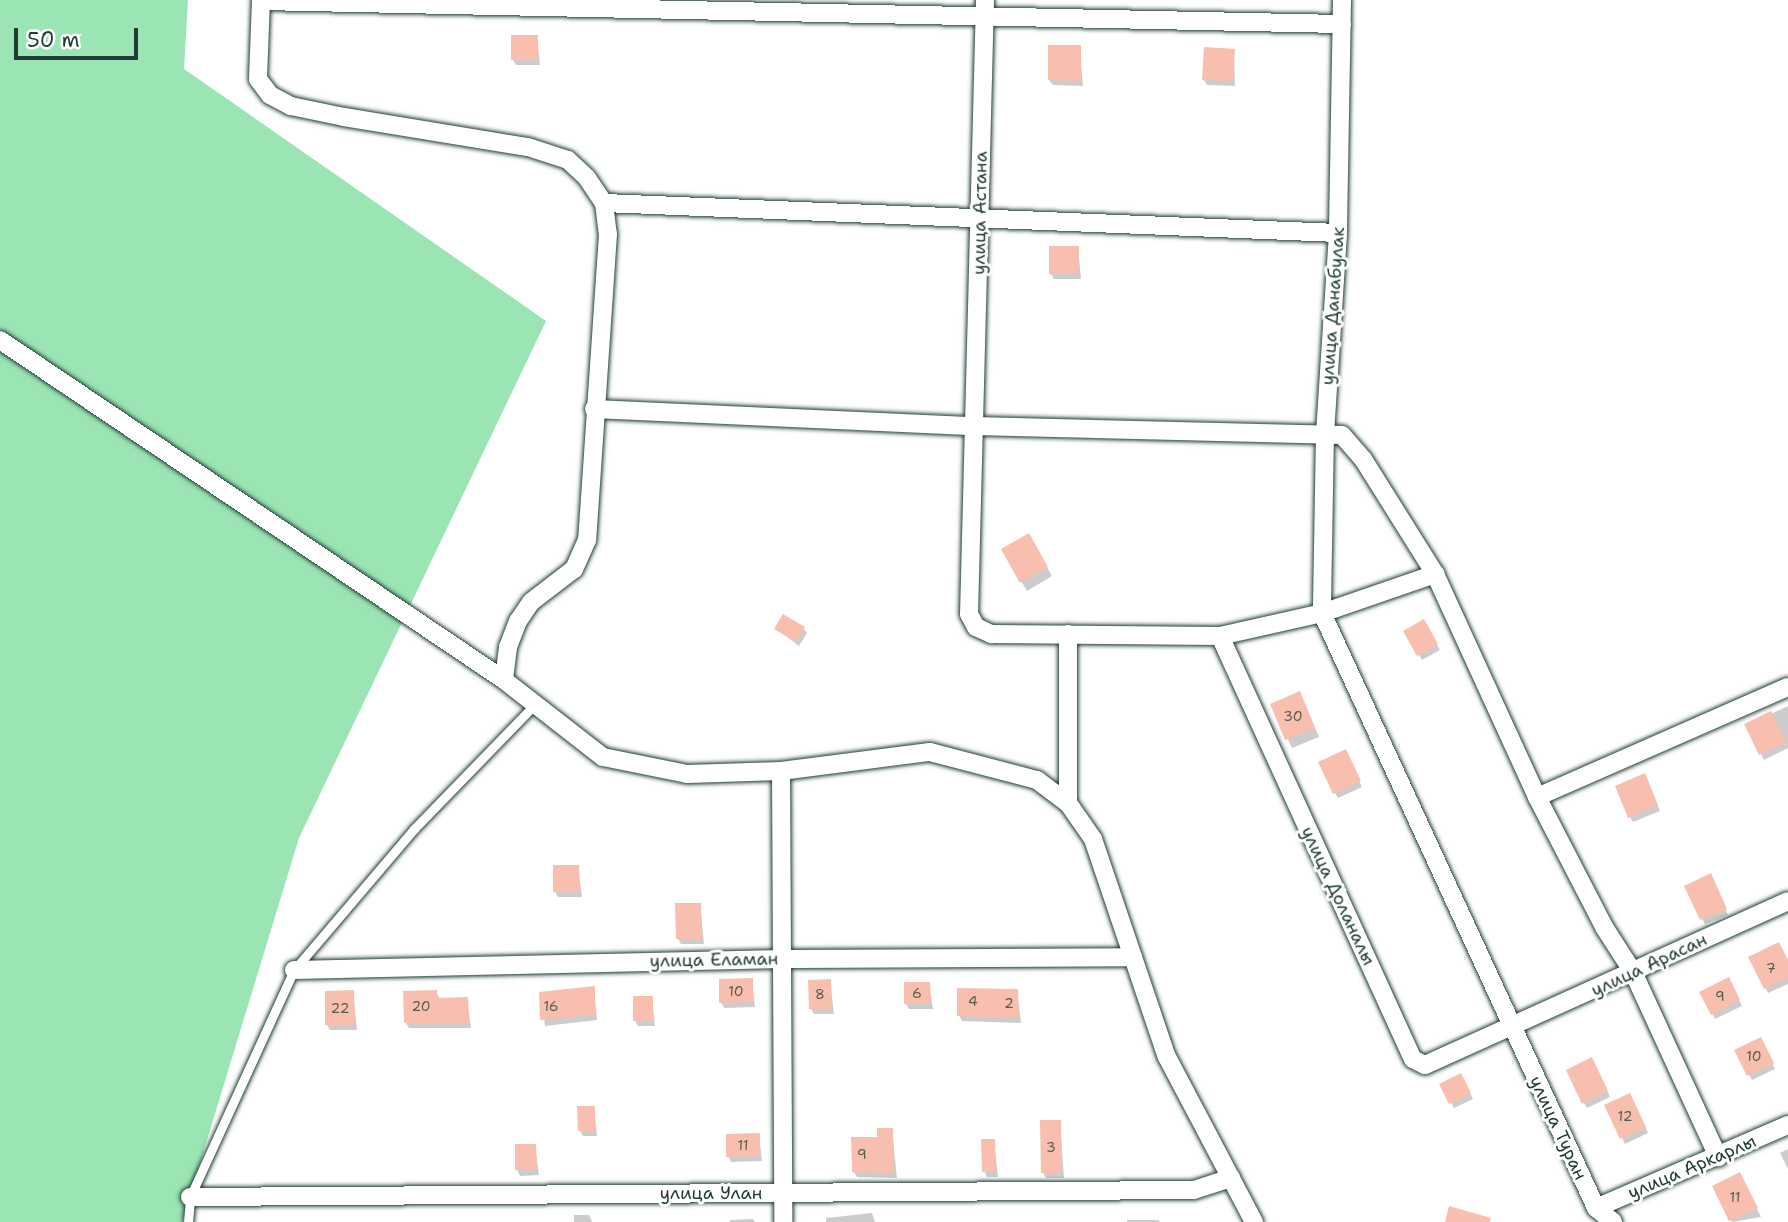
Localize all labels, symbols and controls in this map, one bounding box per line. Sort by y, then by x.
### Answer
scale bar [18,14,142,58]
text: 50 m [27,26,80,54]
street label: улица Астана [968,151,992,275]
street label: улица Данабулак [1317,226,1349,386]
house number: 30 [1283,708,1303,724]
street label: улица Доланалы [1296,823,1380,969]
street label: улица Арасан [1588,929,1710,1001]
street label: улица Еламан [650,948,778,972]
house number: 7 [1766,960,1776,976]
house number: 10 [728,983,744,999]
house number: 6 [912,985,922,1001]
house number: 8 [815,986,825,1002]
house number: 9 [1715,988,1725,1004]
house number: 4 [968,993,978,1009]
house number: 2 [1004,995,1014,1011]
house number: 20 [411,998,431,1014]
house number: 16 [543,998,559,1014]
house number: 22 [331,1000,349,1016]
house number: 10 [1746,1048,1762,1064]
street label: улица Туран [1525,1073,1591,1183]
house number: 12 [1618,1108,1632,1124]
street label: улица Аркарлы [1625,1130,1759,1204]
house number: 11 [737,1137,749,1153]
house number: 3 [1046,1139,1056,1155]
house number: 9 [857,1146,867,1162]
street label: улица Улан [660,1182,762,1204]
house number: 11 [1729,1189,1741,1205]

